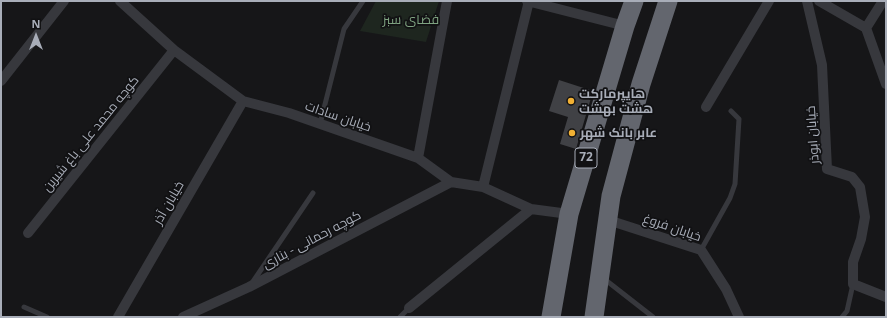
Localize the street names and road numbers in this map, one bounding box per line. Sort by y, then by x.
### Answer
street label: کوچه محمد علی باغ شیرین [39,73,143,195]
street label: خیابان سادات [303,98,373,136]
street label: خیابان ابوذر [803,105,823,165]
road number: 72 [575,148,597,168]
street label: خیابان آذر [150,179,188,227]
street label: کوچه رحمانی - بناری [260,208,364,272]
street label: خیابان فروغ [641,211,703,245]

